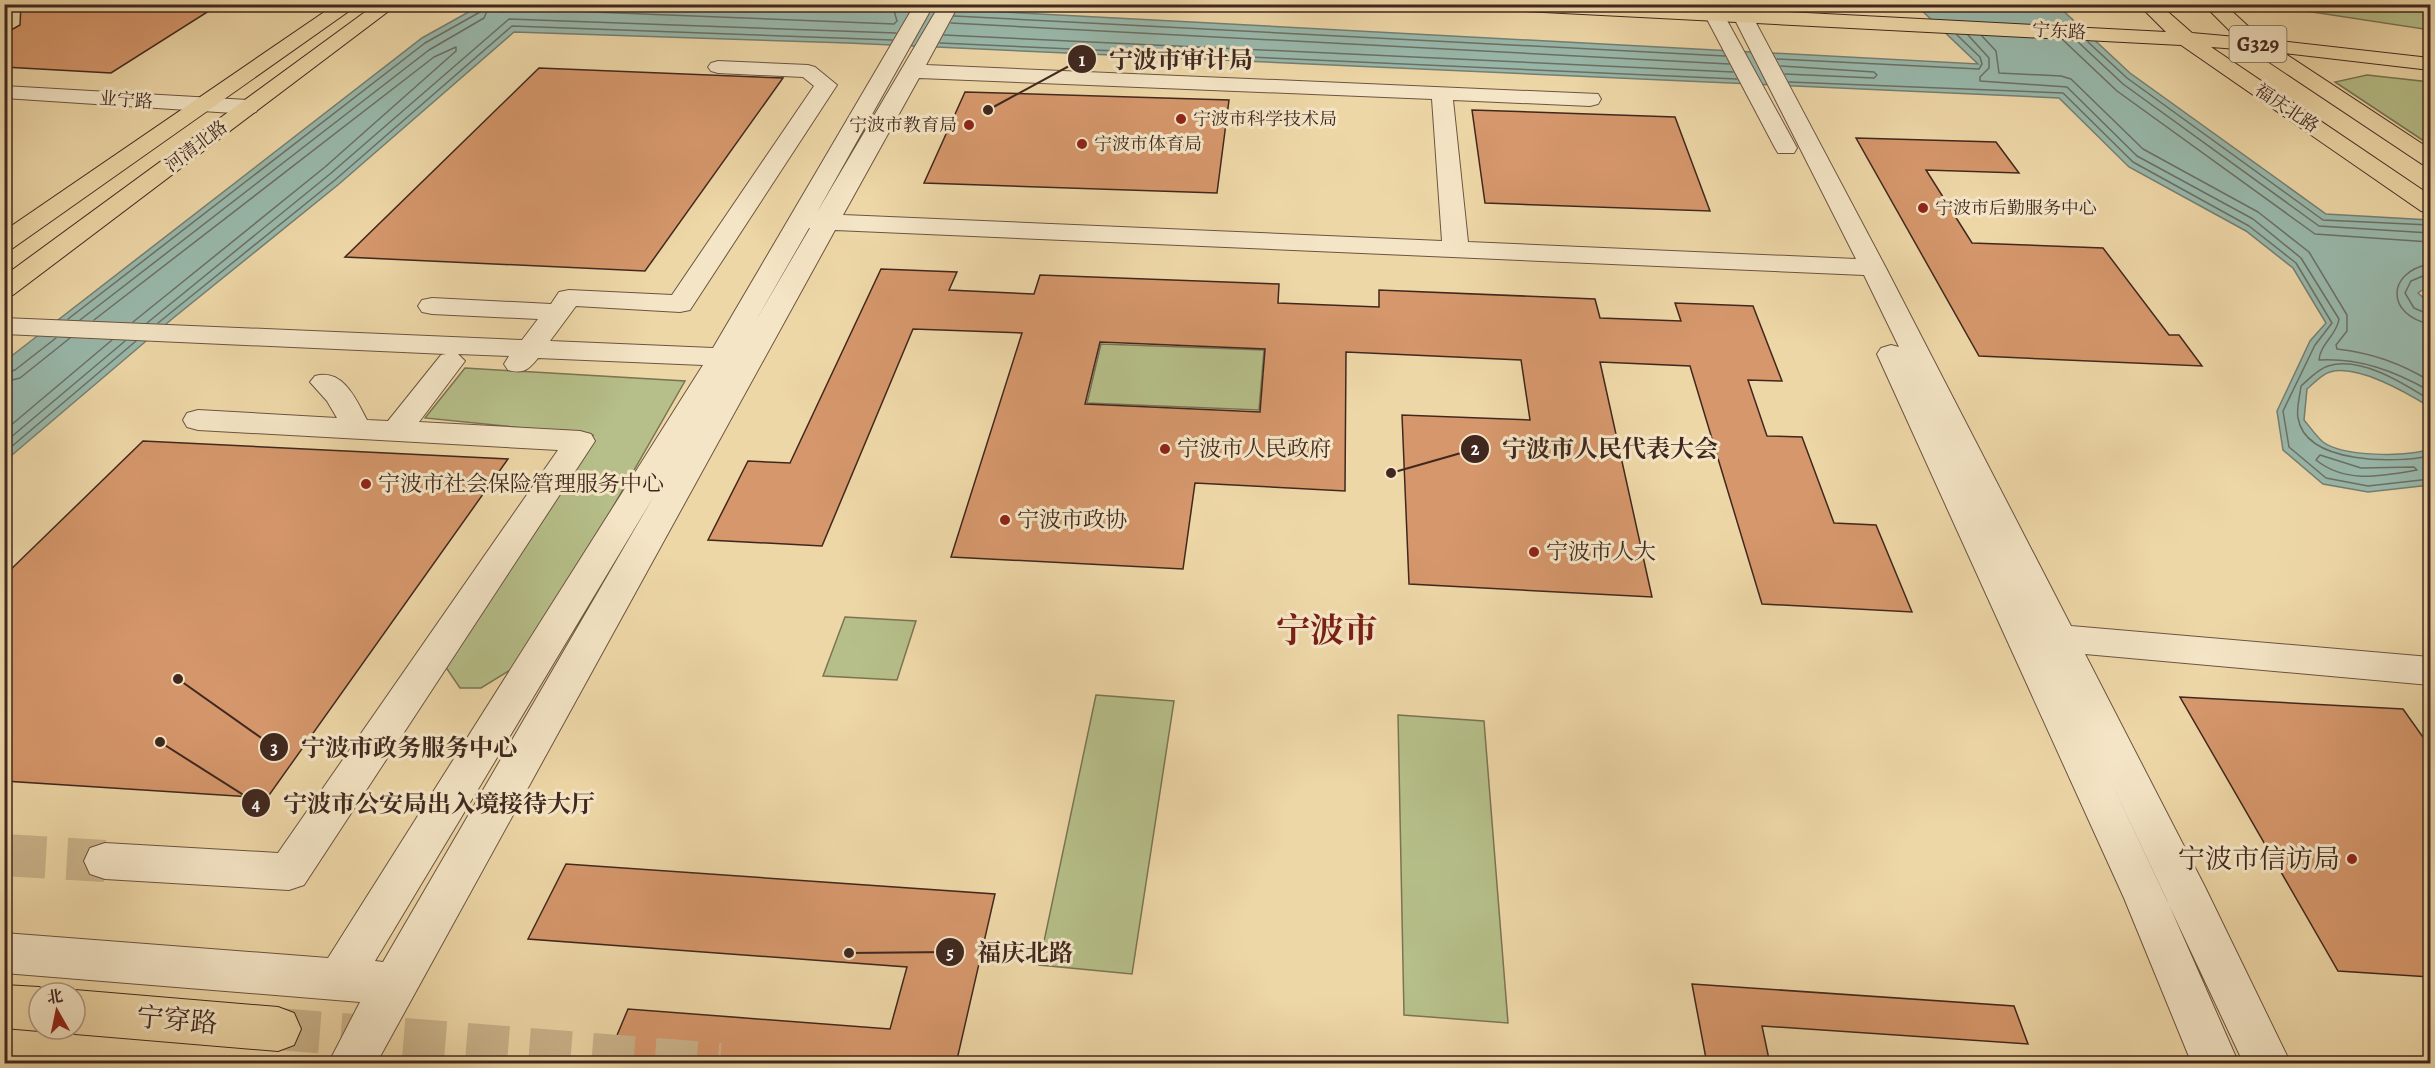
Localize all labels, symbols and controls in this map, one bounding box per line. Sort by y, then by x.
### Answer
street label: 宁东路 [2031,18,2087,44]
road number: G329 [2230,26,2286,62]
callout: 宁波市审计局 [1067,38,1265,80]
text: 宁波市审计局 [1109,44,1253,76]
text: 1 [1079,48,1086,72]
street label: 福庆北路 [2250,78,2324,138]
street label: 业宁路 [98,86,154,114]
place label: 宁波市科学技术局 [1193,107,1337,131]
marker: 宁波市科学技术局 [1174,112,1188,126]
place label: 宁波市教育局 [849,113,957,137]
street label: 河清北路 [160,115,232,177]
marker: 宁波市教育局 [962,118,976,132]
place label: 宁波市体育局 [1094,132,1202,156]
marker: 宁波市体育局 [1075,137,1089,151]
place label: 宁波市后勤服务中心 [1935,196,2097,220]
marker: 宁波市后勤服务中心 [1916,201,1930,215]
callout: 宁波市人民代表大会 [1460,428,1730,470]
text: 宁波市人民代表大会 [1502,433,1718,465]
place label: 宁波市人民政府 [1177,434,1331,464]
text: 2 [1471,437,1480,461]
marker: 宁波市人民政府 [1158,442,1172,456]
place label: 宁波市社会保险管理服务中心 [378,469,664,499]
marker: 宁波市社会保险管理服务中心 [359,477,373,491]
place label: 宁波市政协 [1017,505,1127,535]
marker: 宁波市政协 [998,513,1012,527]
place label: 宁波市人大 [1546,537,1656,567]
marker: 宁波市人大 [1527,545,1541,559]
district label: 宁波市 [1276,607,1378,654]
callout: 宁波市政务服务中心 [259,726,529,768]
text: 宁波市政务服务中心 [301,732,517,764]
text: 3 [270,736,278,760]
callout: 宁波市公安局出入境接待大厅 [241,782,607,824]
text: 宁波市公安局出入境接待大厅 [283,788,595,820]
text: 4 [252,792,261,816]
place label: 宁波市信访局 [2178,841,2340,877]
marker: 宁波市信访局 [2345,852,2359,866]
callout: 福庆北路 [935,931,1085,973]
text: 福庆北路 [977,937,1073,969]
text: 5 [946,941,954,965]
north arrow [27,981,87,1041]
text: 北 [45,985,64,1009]
street label: 宁穿路 [135,999,219,1041]

